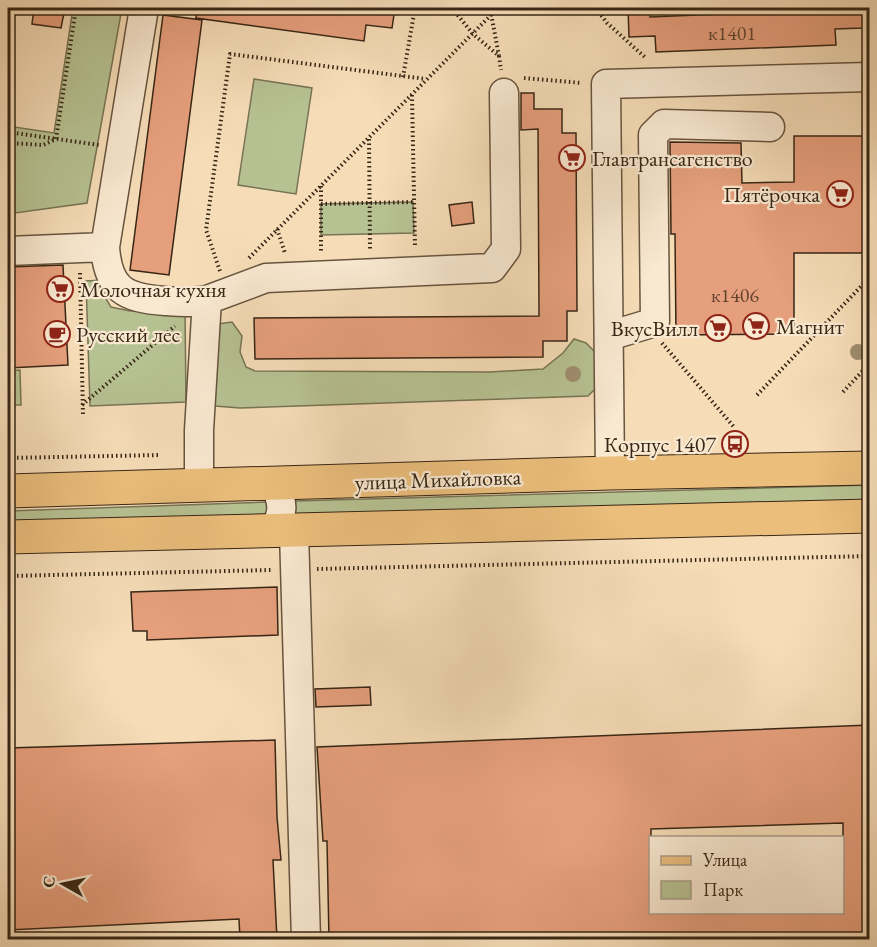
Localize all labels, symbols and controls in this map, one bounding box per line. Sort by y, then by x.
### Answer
house number: к1401 [708,20,756,46]
supermarket icon: Главтрансагенство [557,143,587,173]
place label: Главтрансагенство [592,144,753,173]
supermarket icon: Пятёрочка [825,179,855,209]
place label: Пятёрочка [723,180,820,209]
supermarket icon: Молочная кухня [45,274,75,304]
place label: Молочная кухня [80,275,227,304]
house number: к1406 [711,282,759,308]
supermarket icon: Магнит [741,311,771,341]
place label: Магнит [776,312,844,341]
supermarket icon: ВкусВилл [703,313,733,343]
place label: ВкусВилл [611,314,698,343]
cafe icon: Русский лес [42,319,72,349]
place label: Русский лес [76,320,180,349]
bus stop icon: Корпус 1407 [720,429,750,459]
place label: Корпус 1407 [604,430,716,459]
street label: улица Михайловка [354,462,522,497]
legend [649,836,844,914]
text: Улица [702,848,748,871]
north arrow [33,854,93,914]
text: С [37,874,60,889]
text: Парк [703,878,743,901]

